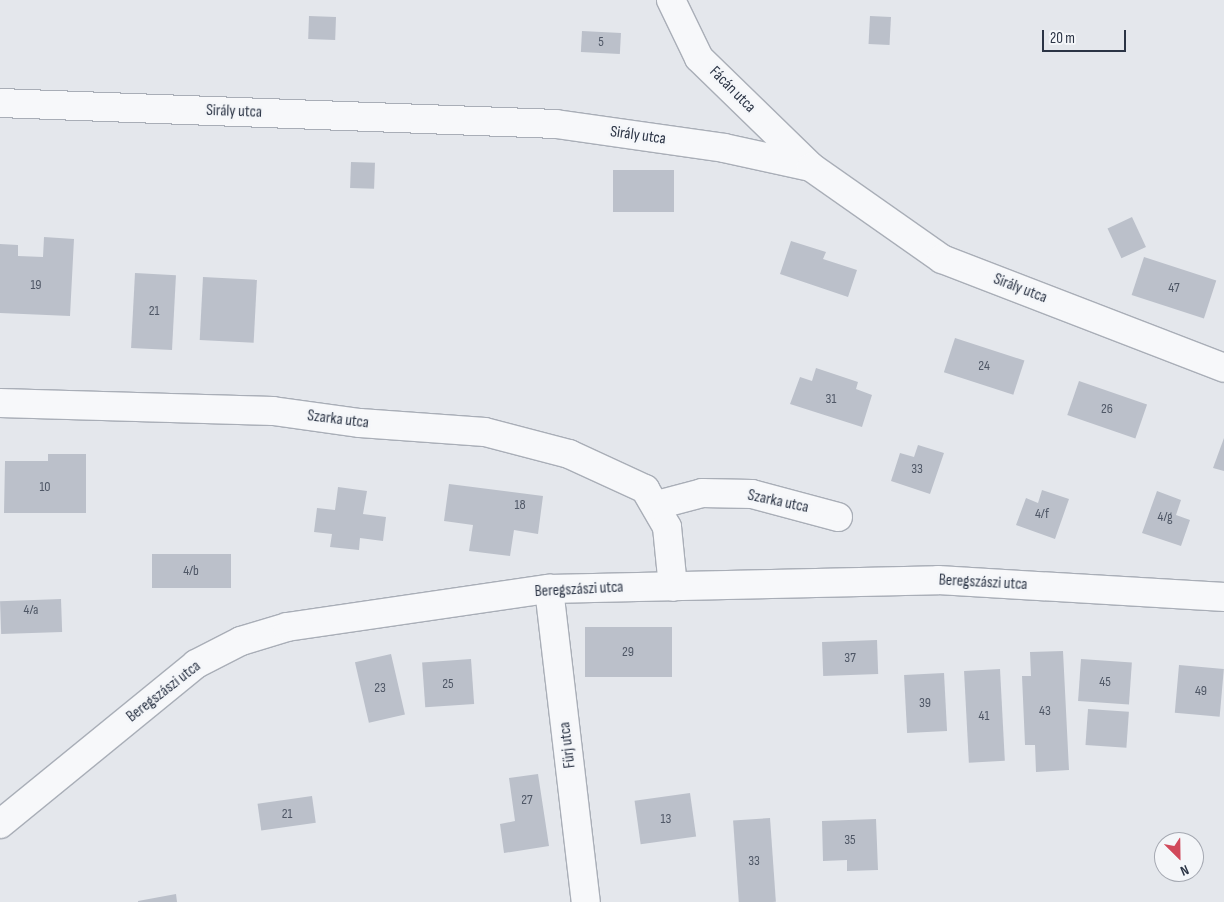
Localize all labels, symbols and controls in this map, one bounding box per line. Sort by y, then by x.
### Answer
scale bar [1044,20,1128,52]
text: 20 m [1050,29,1075,48]
house number: 5 [598,34,604,50]
street label: Fácán utca [705,63,759,117]
street label: Sirály utca [206,101,262,123]
street label: Sirály utca [609,123,667,149]
street label: Sirály utca [991,270,1049,308]
house number: 19 [30,277,42,293]
house number: 47 [1168,280,1180,296]
house number: 21 [149,303,159,319]
house number: 24 [978,358,990,374]
house number: 31 [826,391,836,407]
house number: 26 [1101,401,1113,417]
street label: Szarka utca [306,407,370,433]
house number: 33 [911,461,923,477]
house number: 10 [39,479,51,495]
street label: Szarka utca [746,486,810,518]
house number: 18 [514,497,526,513]
house number: 4/f [1035,506,1049,522]
house number: 4/g [1158,509,1172,525]
house number: 4/b [183,563,199,579]
street label: Beregszászi utca [938,571,1028,595]
street label: Beregszászi utca [534,578,624,602]
house number: 4/a [24,602,38,618]
house number: 29 [622,644,634,660]
house number: 37 [844,650,856,666]
street label: Beregszászi utca [123,657,205,727]
house number: 45 [1099,674,1111,690]
house number: 25 [442,676,454,692]
house number: 23 [374,680,386,696]
house number: 49 [1195,683,1207,699]
house number: 39 [919,695,931,711]
house number: 43 [1039,703,1051,719]
house number: 41 [979,708,989,724]
street label: Fürj utca [556,721,580,769]
house number: 27 [521,792,533,808]
house number: 21 [282,806,292,822]
house number: 13 [661,811,671,827]
house number: 35 [844,832,856,848]
north arrow [1154,832,1204,882]
house number: 33 [748,853,760,869]
text: N [1178,861,1191,880]

